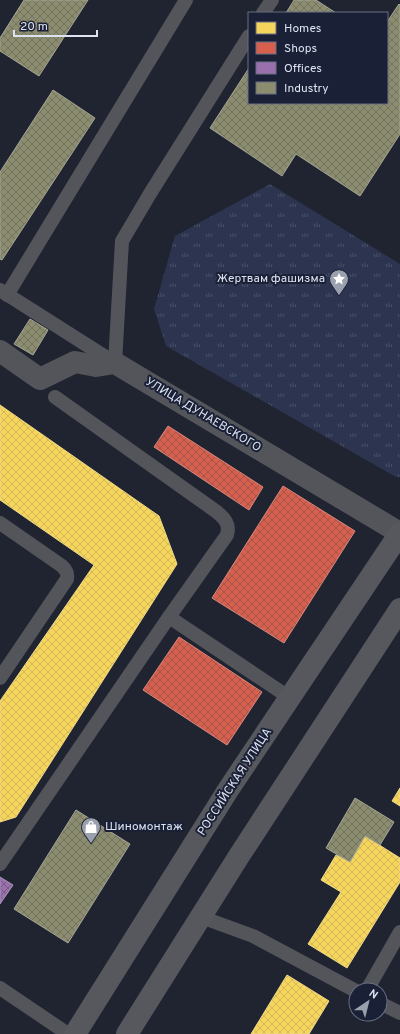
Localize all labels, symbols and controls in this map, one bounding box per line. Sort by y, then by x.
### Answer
scale bar [14,12,97,38]
legend [248,12,388,104]
text: 20 m [20,19,48,35]
text: Homes [284,21,321,37]
text: Shops [284,41,317,57]
text: Offices [284,61,322,77]
text: Industry [284,81,329,97]
place icon: Жертвам фашизма [328,268,350,296]
place label: Жертвам фашизма [217,271,325,287]
street label: УЛИЦА ДУНАЕВСКОГО [142,374,264,456]
street label: РОССИЙСКАЯ УЛИЦА [194,725,276,839]
shop icon: Шиномонтаж [80,816,102,844]
place label: Шиномонтаж [105,819,183,835]
north arrow [348,982,388,1022]
text: N [366,987,380,1003]

